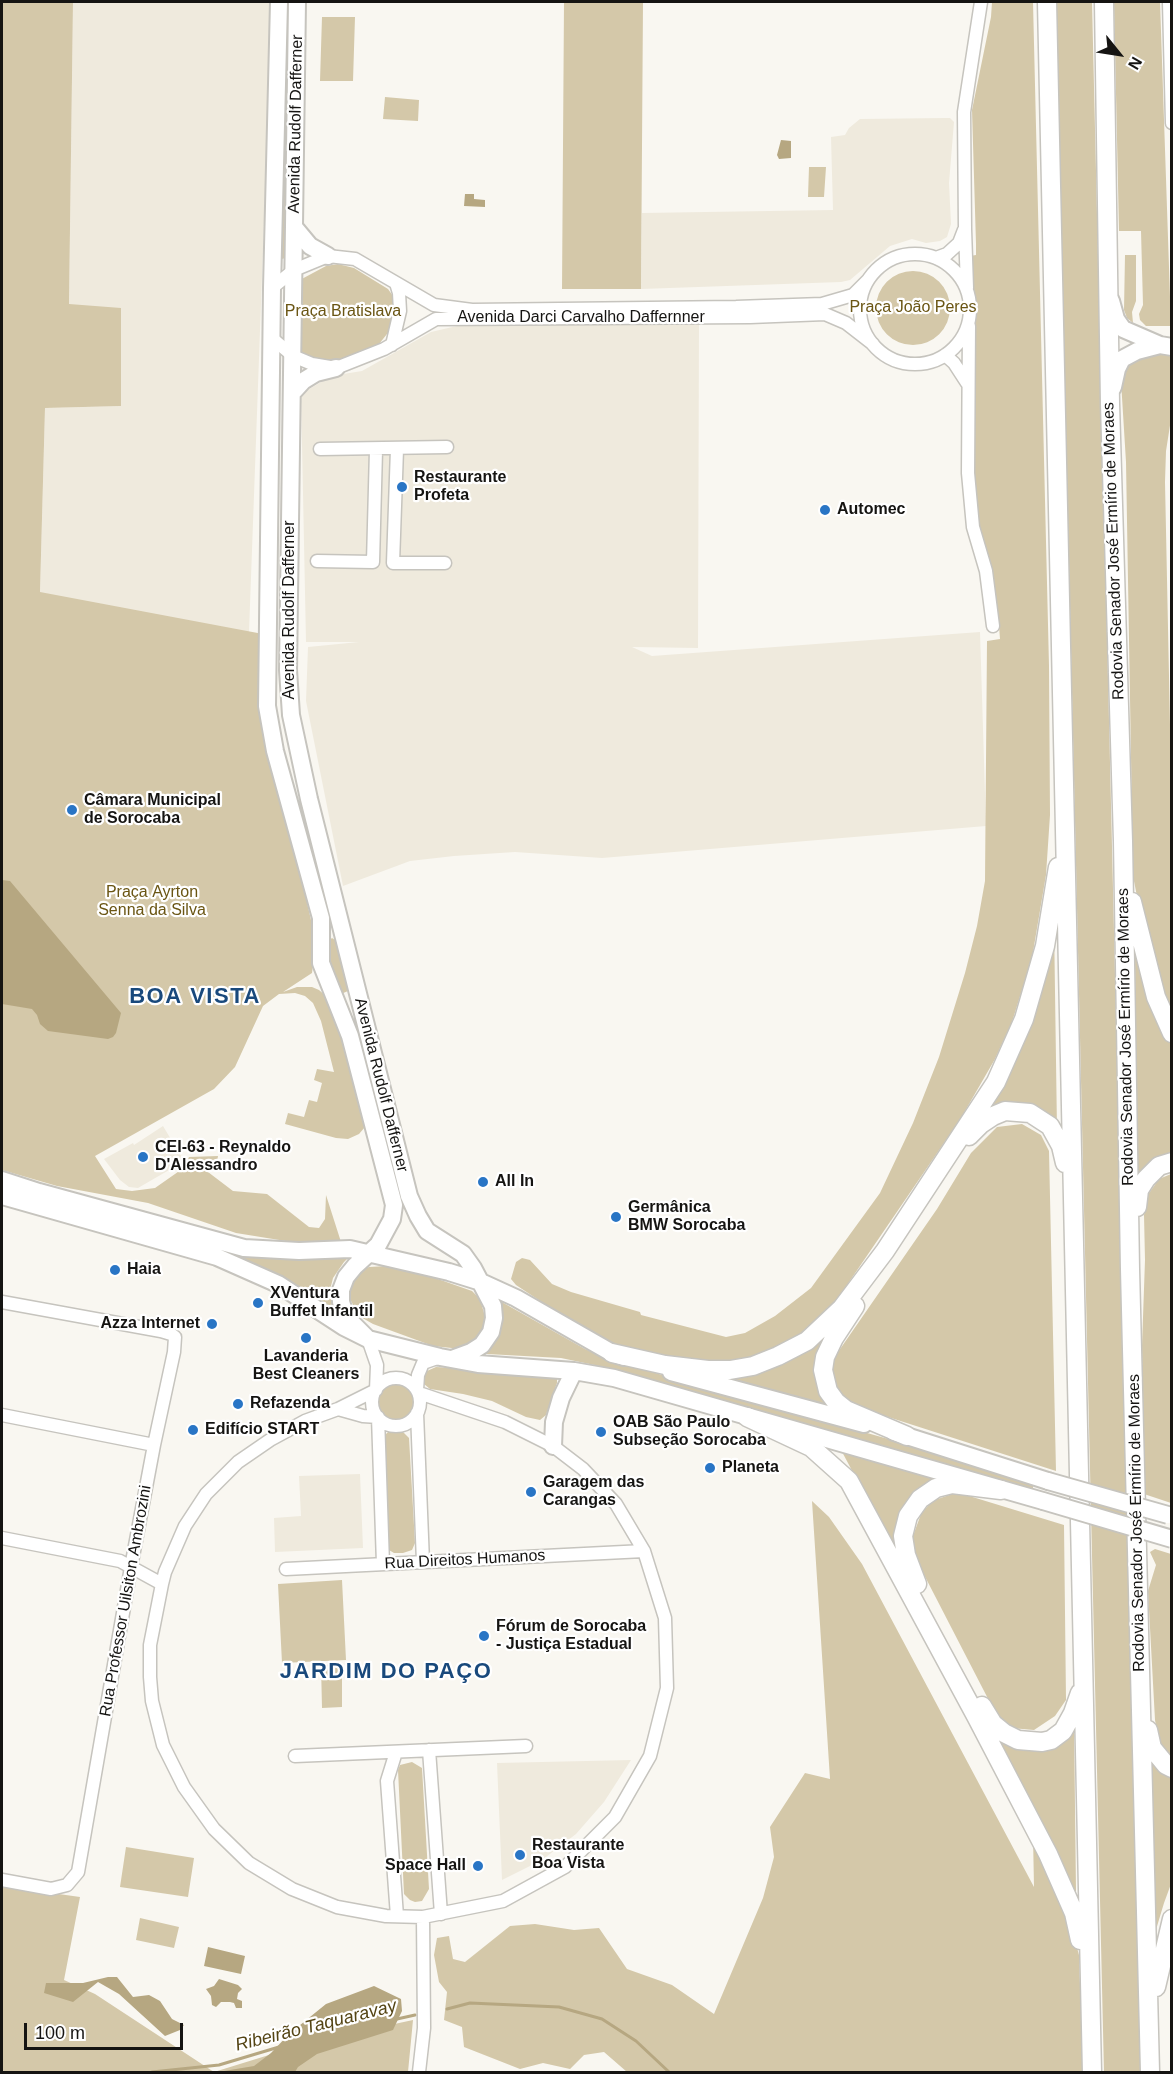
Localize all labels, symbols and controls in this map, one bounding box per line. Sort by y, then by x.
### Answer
north arrow [1089,24,1149,84]
street label: Avenida Rudolf Dafferner [285,34,307,214]
text: N [1125,54,1145,73]
park label: Praça João Peres [849,298,977,318]
park label: Praça Bratislava [285,302,401,322]
street label: Avenida Darci Carvalho Daffernner [457,308,705,328]
street label: Rodovia Senador José Ermírio de Moraes [1099,402,1129,700]
place label: Restaurante Profeta [414,468,506,506]
marker: Restaurante Profeta [395,480,409,494]
place label: Automec [837,500,905,520]
marker: Automec [818,503,832,517]
street label: Avenida Rudolf Dafferner [280,520,300,700]
place label: Câmara Municipal de Sorocaba [84,791,221,829]
marker: Câmara Municipal de Sorocaba [65,803,79,817]
park label: Praça Ayrton Senna da Silva [98,883,206,921]
street label: Rodovia Senador José Ermírio de Moraes [1114,888,1138,1186]
district label: BOA VISTA [129,984,261,1010]
street label: Avenida Rudolf Dafferner [350,996,412,1174]
place label: CEI-63 - Reynaldo D'Alessandro [155,1138,291,1176]
marker: CEI-63 - Reynaldo D'Alessandro [136,1150,150,1164]
place label: All In [495,1172,534,1192]
marker: All In [476,1175,490,1189]
place label: Germânica BMW Sorocaba [628,1198,745,1236]
marker: Germânica BMW Sorocaba [609,1210,623,1224]
place label: Haia [127,1260,161,1280]
marker: Haia [108,1263,122,1277]
place label: XVentura Buffet Infantil [270,1284,373,1322]
marker: XVentura Buffet Infantil [251,1296,265,1310]
place label: Azza Internet [100,1314,200,1334]
marker: Azza Internet [205,1317,219,1331]
marker: Lavanderia Best Cleaners [299,1331,313,1345]
place label: Lavanderia Best Cleaners [253,1347,359,1385]
street label: Rodovia Senador José Ermírio de Moraes [1125,1374,1149,1672]
place label: Refazenda [250,1394,330,1414]
marker: Refazenda [231,1397,245,1411]
place label: OAB São Paulo Subseção Sorocaba [613,1413,766,1451]
place label: Edifício START [205,1420,319,1440]
marker: Edifício START [186,1423,200,1437]
marker: OAB São Paulo Subseção Sorocaba [594,1425,608,1439]
place label: Planeta [722,1458,779,1478]
marker: Planeta [703,1461,717,1475]
place label: Garagem das Carangas [543,1473,644,1511]
street label: Rua Professor Uilsiton Ambrozini [96,1484,156,1718]
marker: Garagem das Carangas [524,1485,538,1499]
street label: Rua Direitos Humanos [384,1546,546,1574]
place label: Fórum de Sorocaba - Justiça Estadual [496,1617,646,1655]
marker: Fórum de Sorocaba - Justiça Estadual [477,1629,491,1643]
district label: JARDIM DO PAÇO [280,1659,492,1685]
place label: Restaurante Boa Vista [532,1836,624,1874]
marker: Restaurante Boa Vista [513,1848,527,1862]
place label: Space Hall [385,1856,466,1876]
marker: Space Hall [471,1859,485,1873]
water label: Ribeirão Taquaravay [233,1996,399,2056]
scale bar [27,2011,186,2049]
text: 100 m [35,2023,85,2043]

